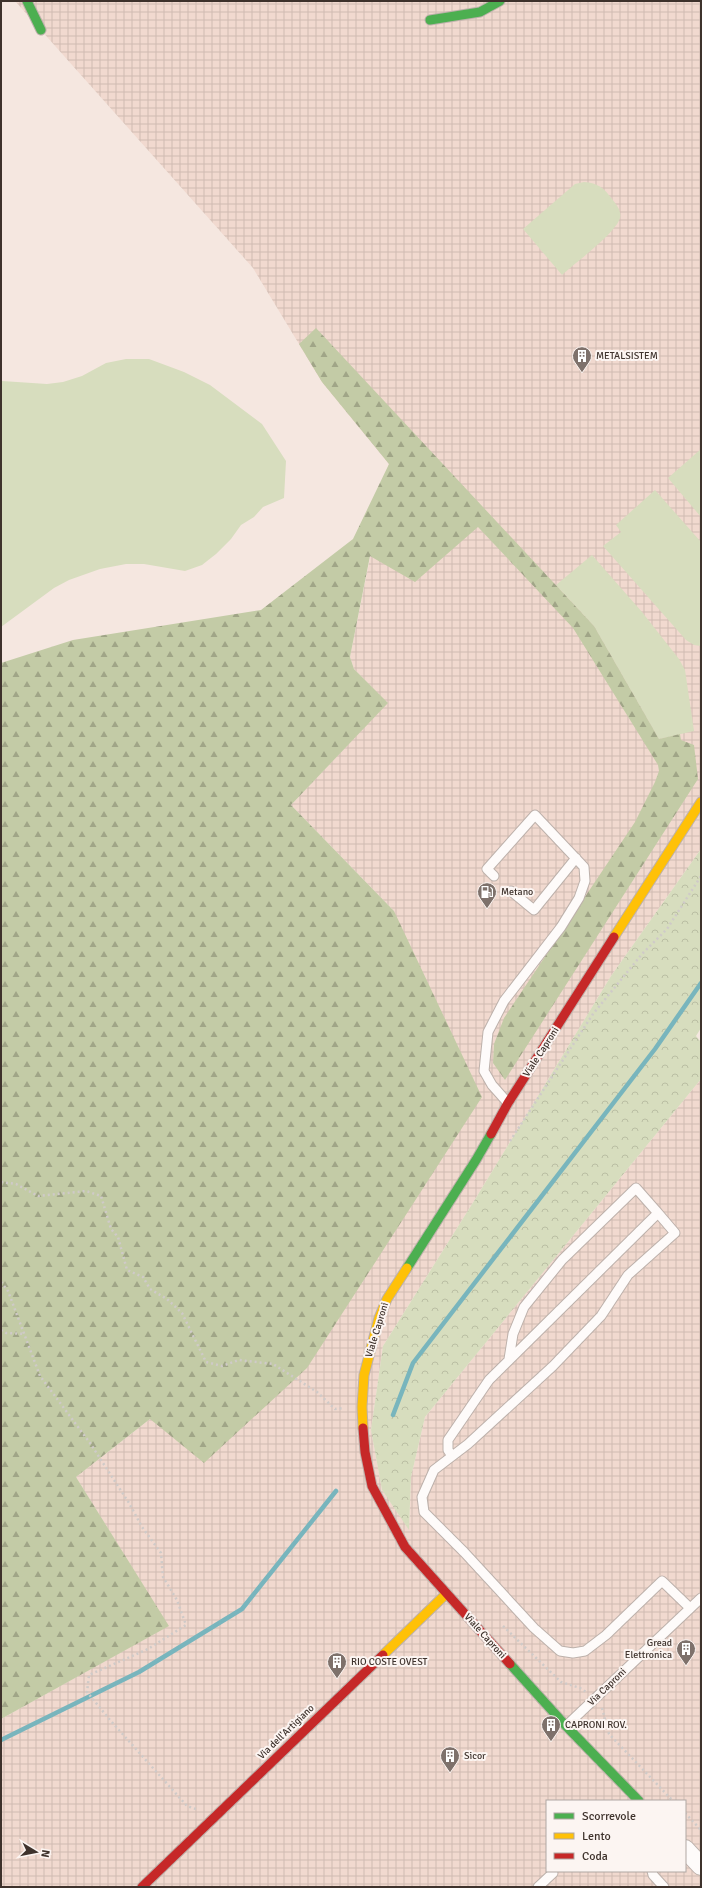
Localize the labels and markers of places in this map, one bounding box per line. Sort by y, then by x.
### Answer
building icon: METALSISTEM [571,345,593,373]
place label: METALSISTEM [596,350,658,362]
fuel station icon: Metano [476,881,498,909]
place label: Metano [501,886,533,898]
place label: Gread Elettronica [625,1637,672,1661]
building icon: Gread Elettronica [675,1638,697,1666]
building icon: RIO COSTE OVEST [326,1651,348,1679]
place label: RIO COSTE OVEST [351,1656,427,1668]
building icon: CAPRONI ROV. [540,1714,562,1742]
place label: CAPRONI ROV. [565,1719,627,1731]
building icon: Sicor [439,1745,461,1773]
place label: Sicor [464,1750,486,1762]

